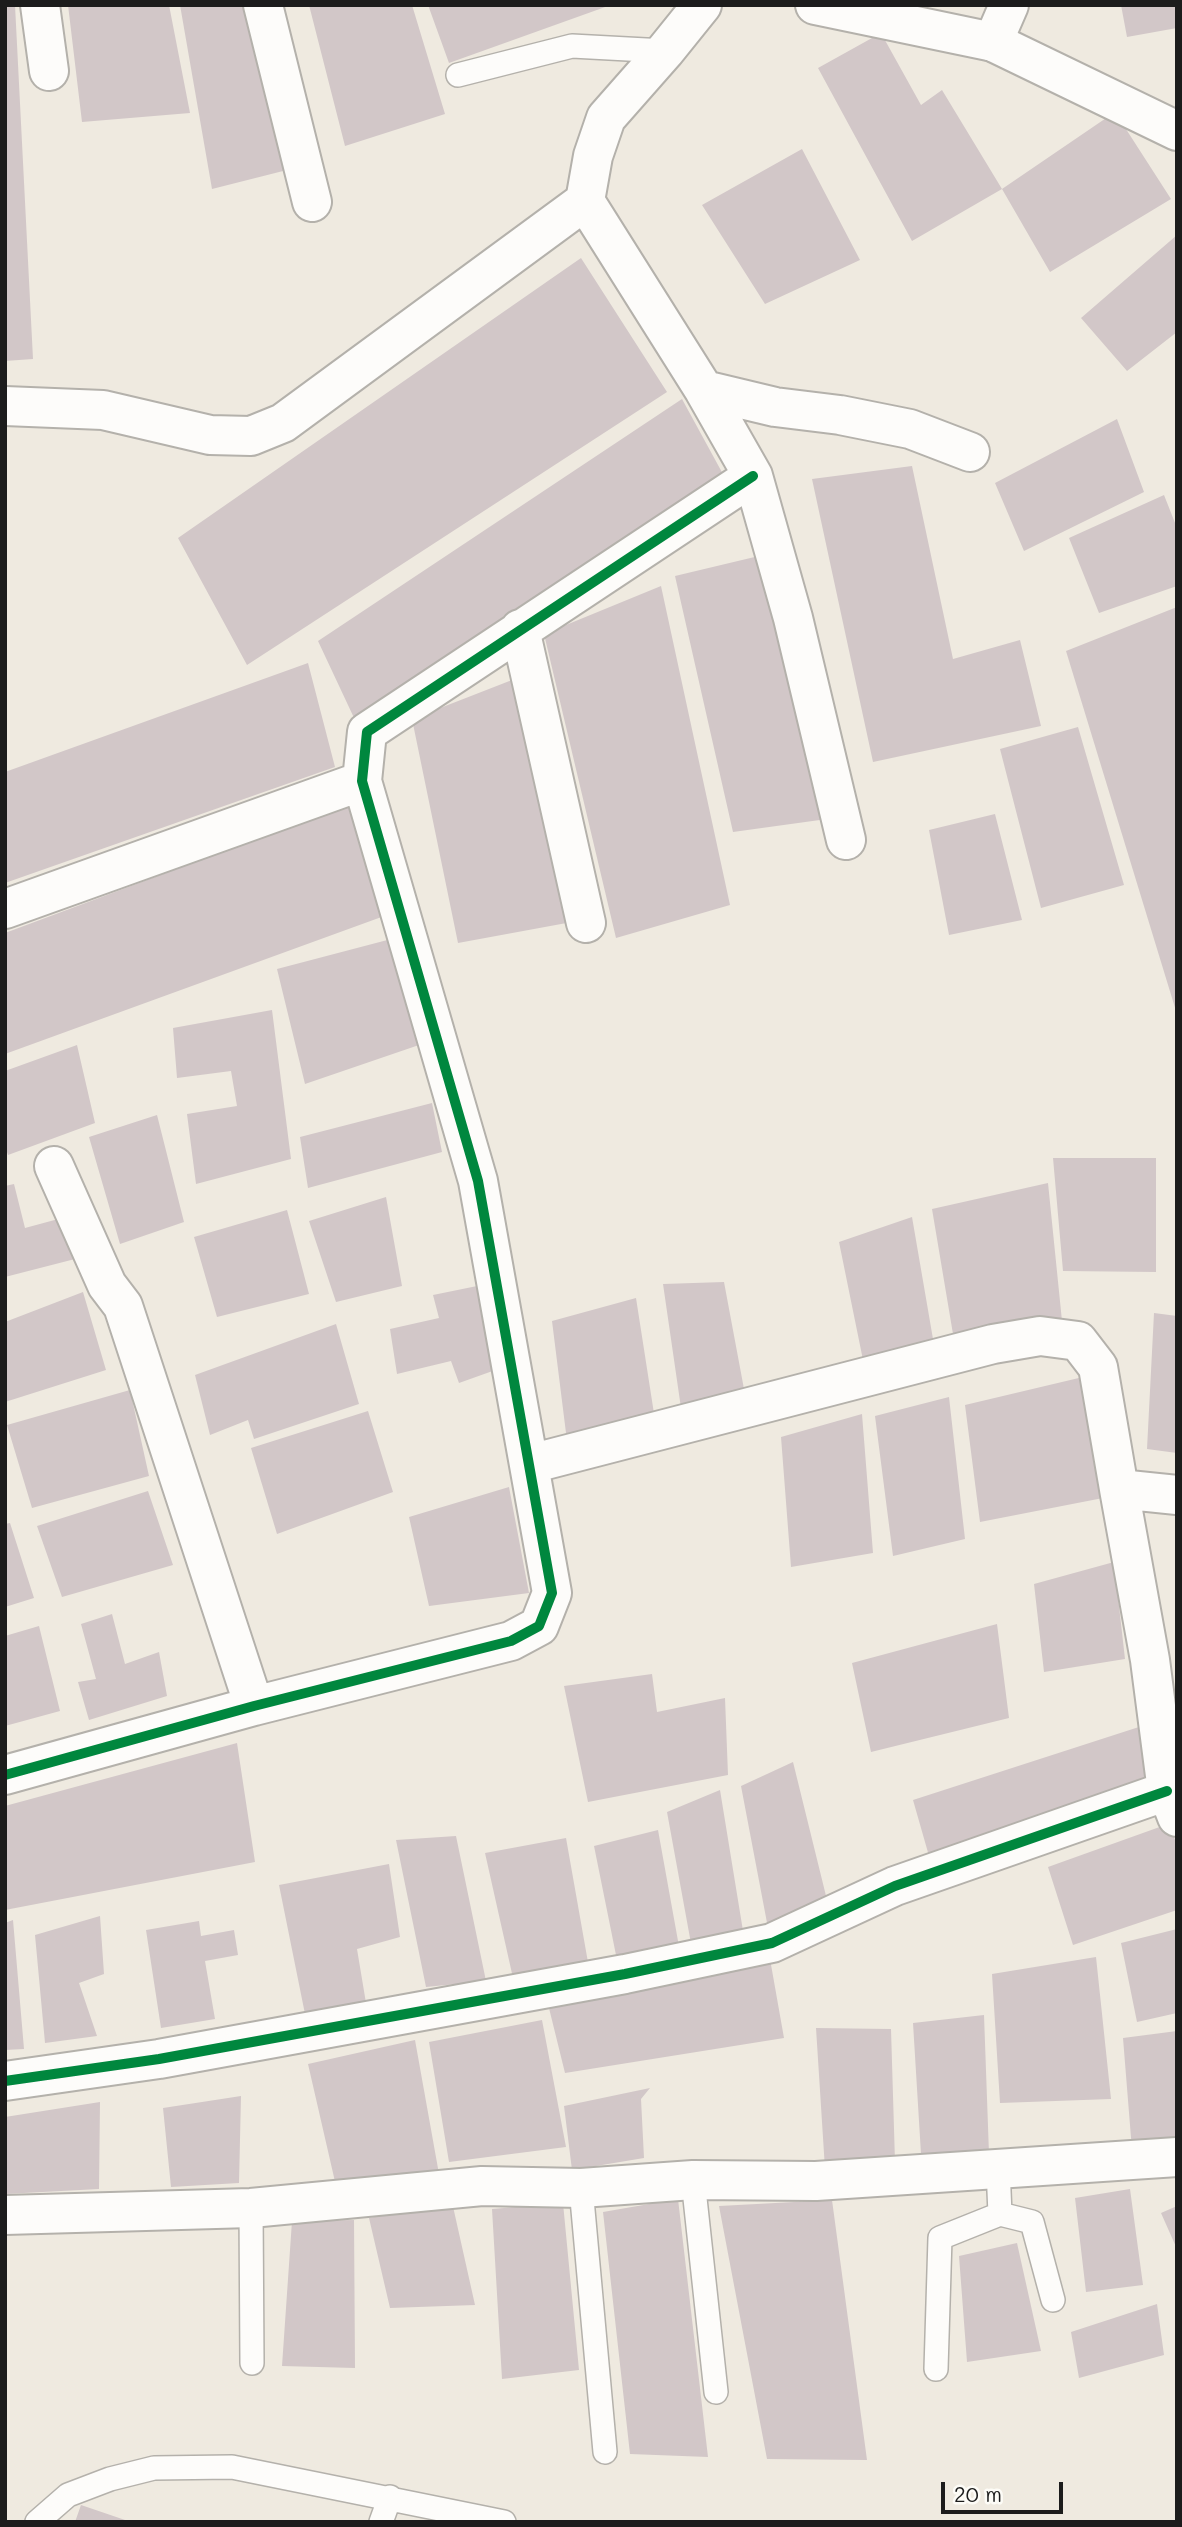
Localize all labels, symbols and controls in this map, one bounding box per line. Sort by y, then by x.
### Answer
scale bar [944,2468,1066,2512]
text: 20 m [954,2480,1002,2507]

